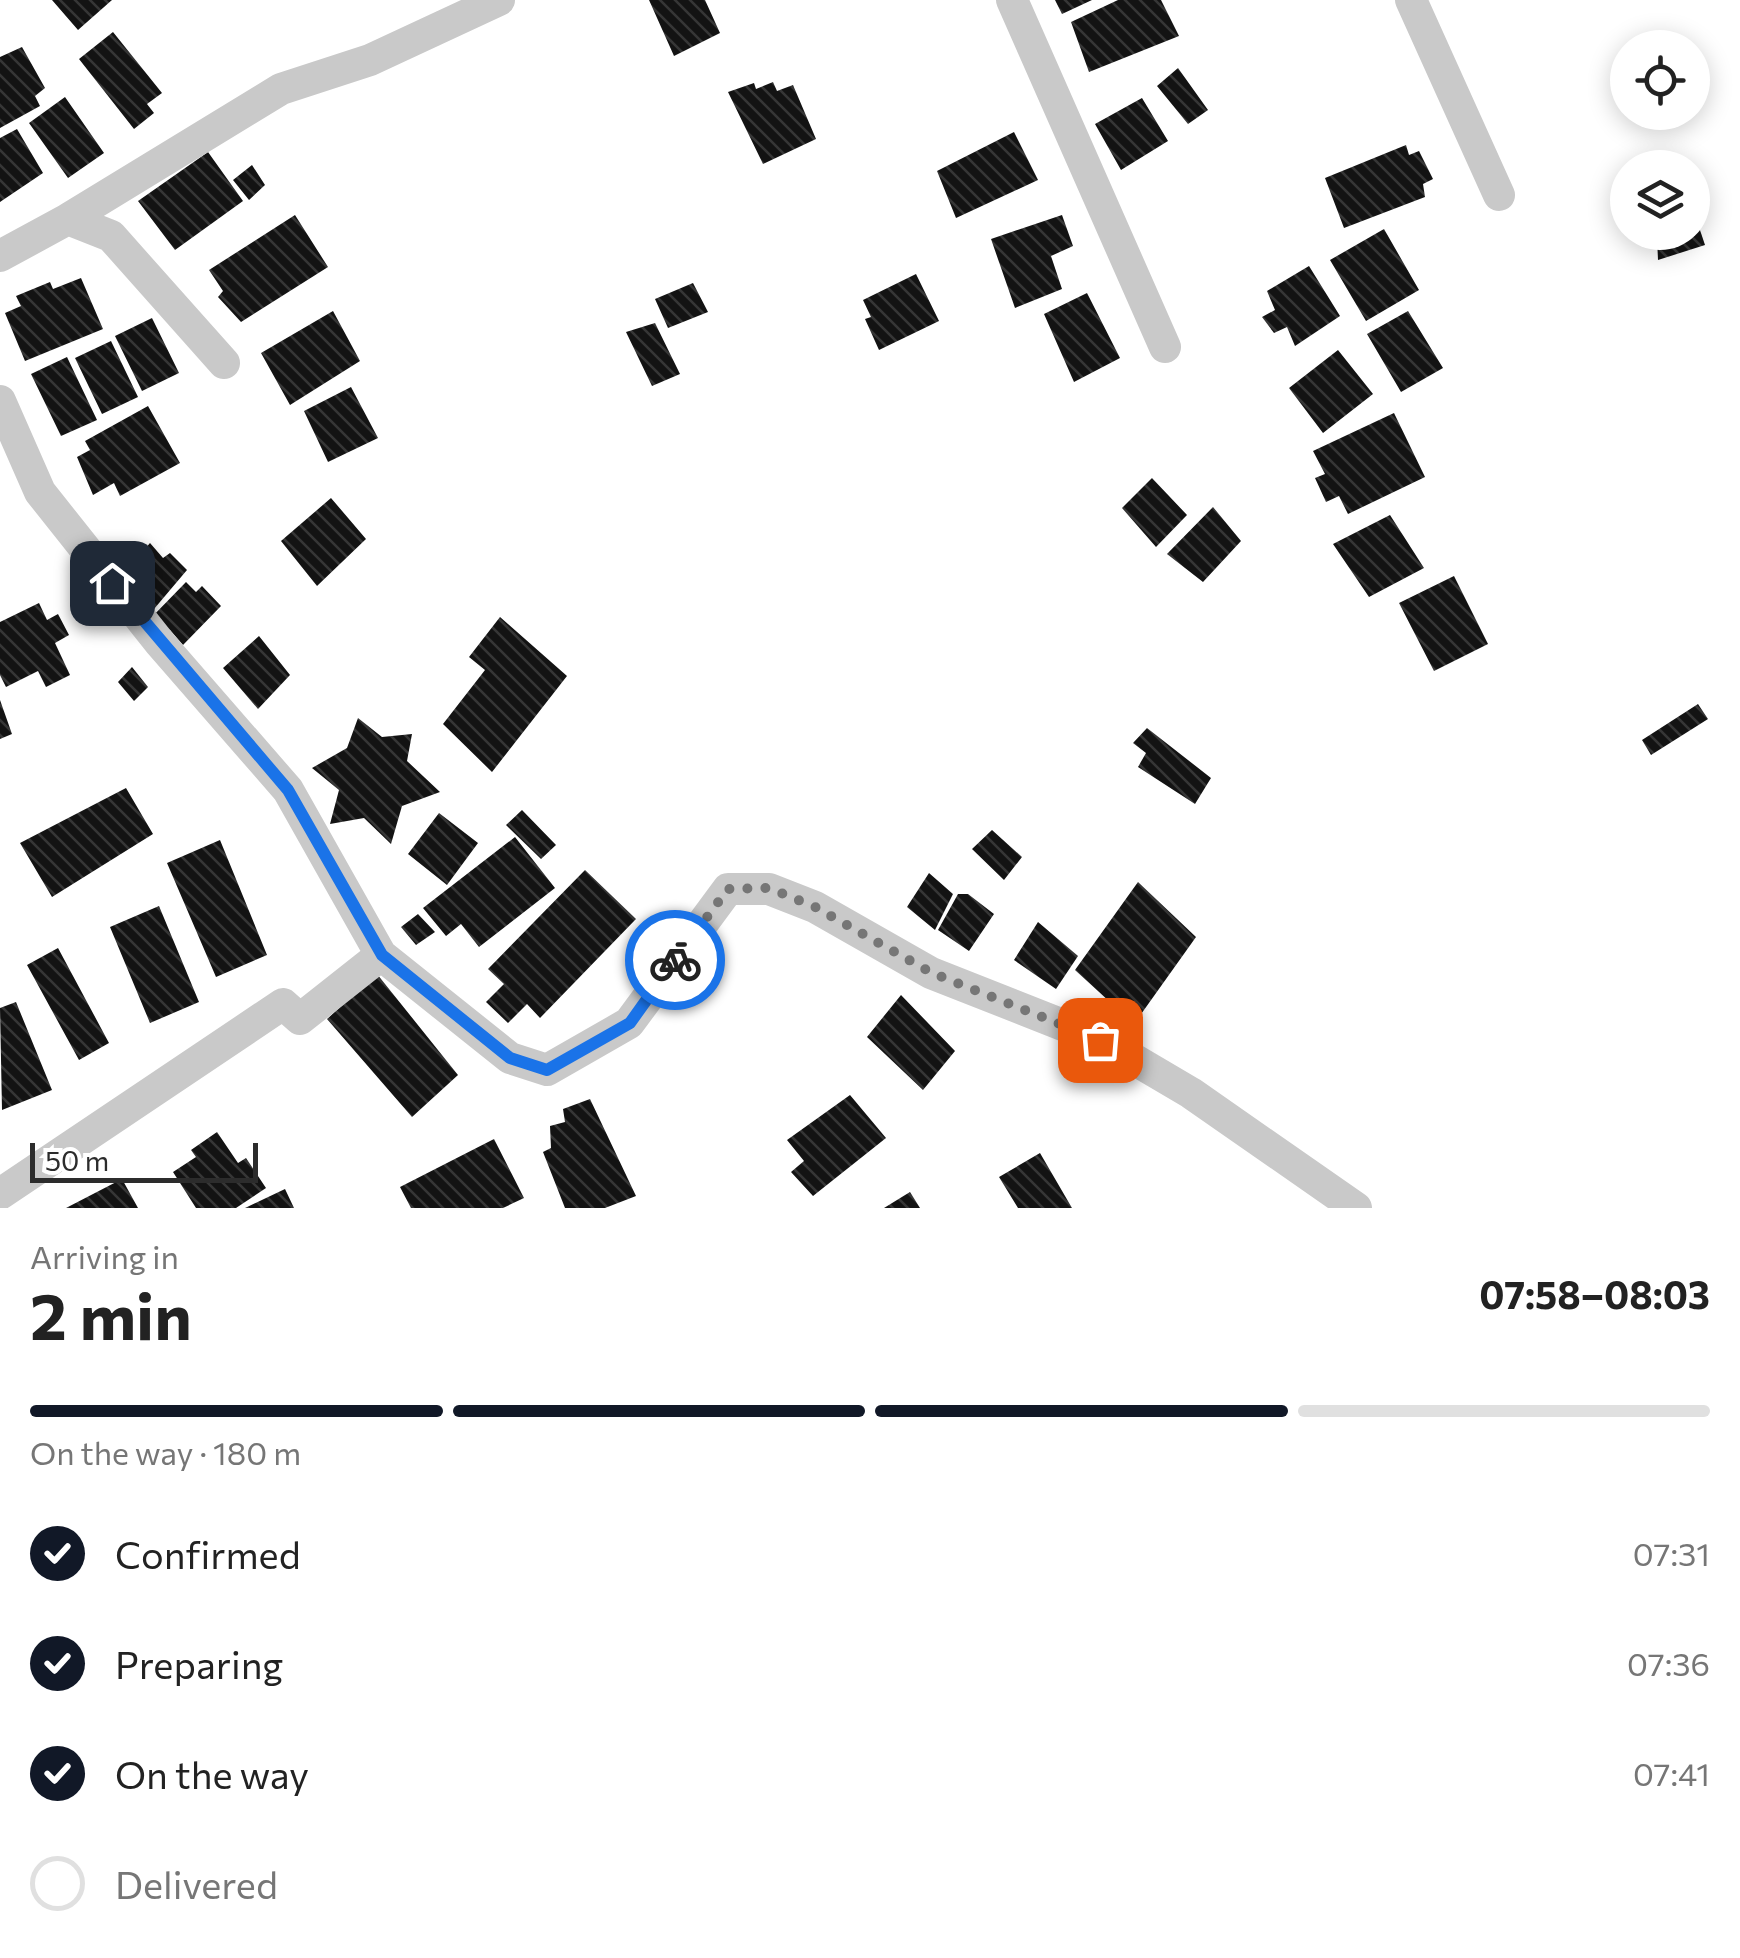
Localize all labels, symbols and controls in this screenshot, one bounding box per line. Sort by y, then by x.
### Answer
map controls [1610,30,1710,250]
button: locate [1610,30,1710,130]
button: layers [1610,150,1710,250]
pin [70,541,155,626]
icon: home [85,556,140,611]
courier [625,910,725,1010]
icon: bike [648,933,703,988]
pin [1058,998,1143,1083]
icon: bag [1073,1013,1128,1068]
scale bar [30,1138,258,1182]
text: 50 m [45,1143,109,1177]
text: Arriving in [30,1236,179,1276]
text: 07:58–08:03 [1479,1270,1710,1317]
text: 2 min [30,1274,192,1353]
text: On the way · 180 m [30,1432,301,1472]
icon: check [30,1526,85,1581]
text: Confirmed [115,1530,301,1577]
text: 07:31 [1633,1533,1710,1573]
icon: check [30,1636,85,1691]
text: Preparing [115,1640,283,1687]
text: 07:36 [1627,1643,1710,1683]
icon: check [30,1746,85,1801]
text: On the way [115,1750,309,1797]
text: 07:41 [1633,1753,1710,1793]
text: Delivered [115,1860,278,1907]

